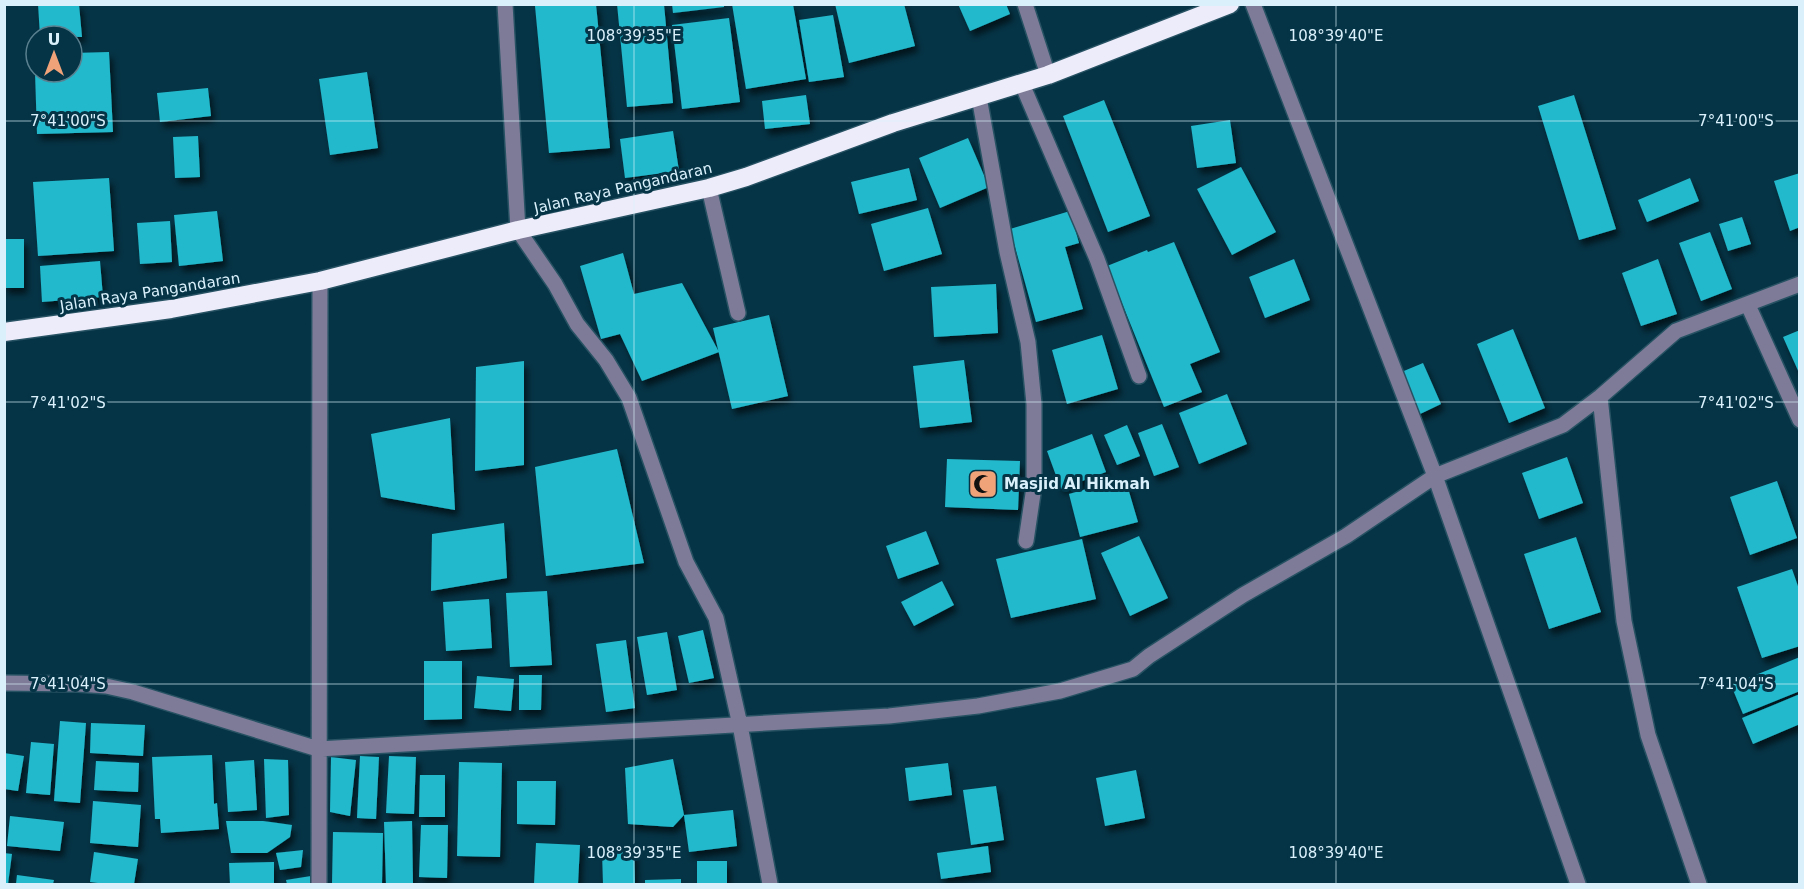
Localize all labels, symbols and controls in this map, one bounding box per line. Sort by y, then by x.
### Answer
north arrow [24,24,84,84]
text: 108°39'35"E [587,27,681,45]
text: 108°39'40"E [1289,27,1383,45]
text: U [48,30,61,49]
text: 7°41'00"S [30,112,106,130]
text: 7°41'00"S [1698,112,1774,130]
street label: Jalan Raya Pangandaran [531,159,714,217]
street label: Jalan Raya Pangandaran [58,269,241,315]
text: 7°41'02"S [30,394,106,412]
text: 7°41'02"S [1698,394,1774,412]
mosque icon: Masjid Al Hikmah [967,468,999,500]
place label: Masjid Al Hikmah [1004,475,1150,493]
text: 7°41'04"S [30,675,106,693]
text: 7°41'04"S [1698,675,1774,693]
text: 108°39'35"E [587,844,681,862]
text: 108°39'40"E [1289,844,1383,862]

